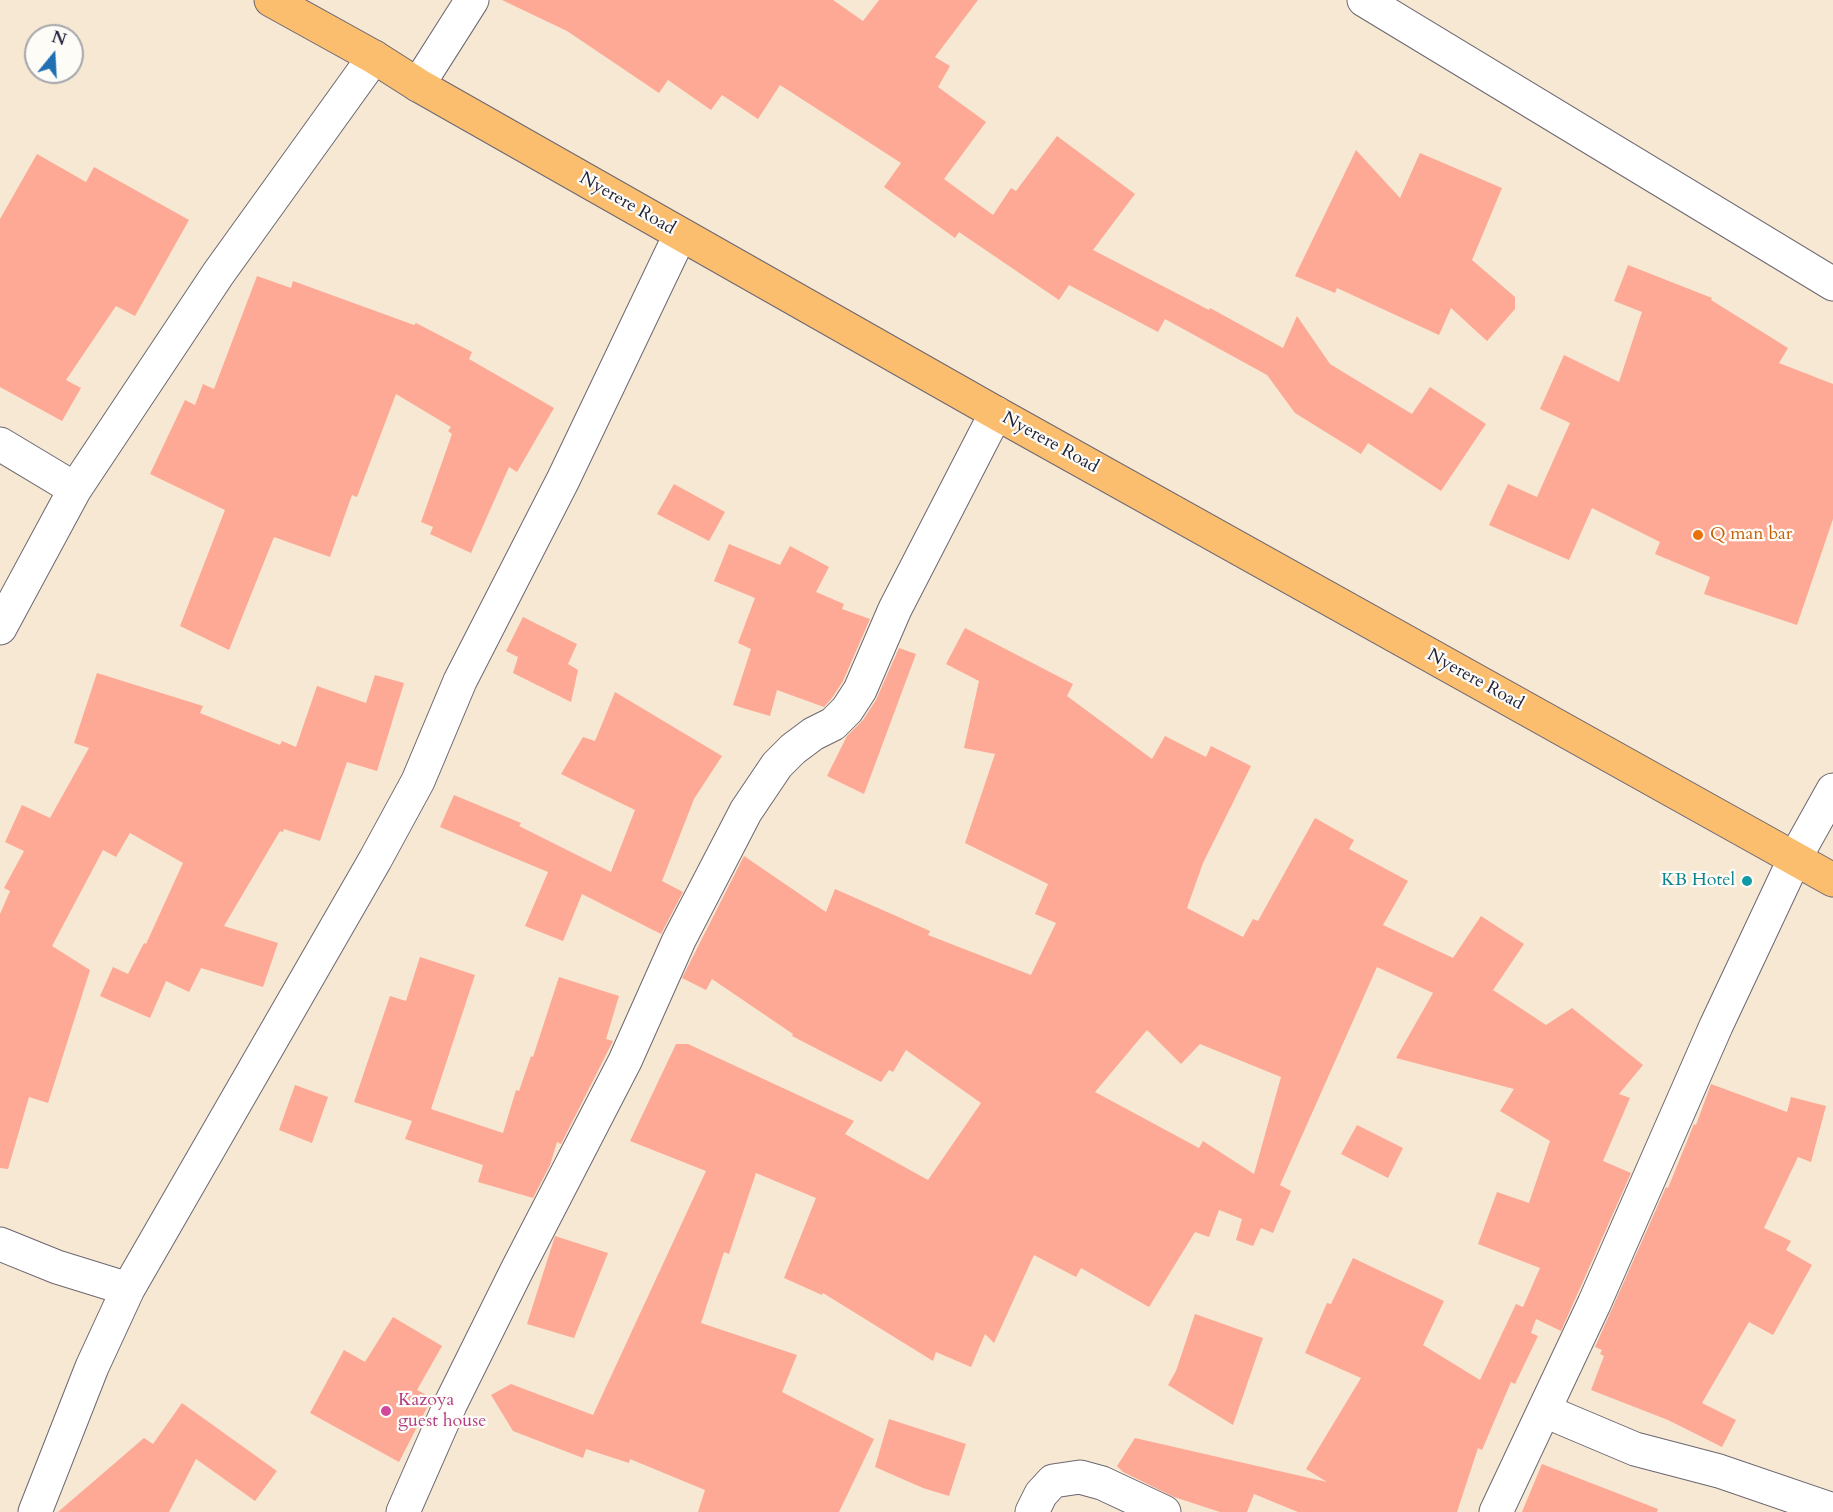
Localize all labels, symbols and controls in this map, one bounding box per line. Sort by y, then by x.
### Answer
north arrow [24,24,84,84]
text: N [49,26,69,51]
street label: Nyerere Road [575,168,679,240]
street label: Nyerere Road [998,408,1102,478]
place label: Q man bar [1710,524,1792,546]
marker: Q man bar [1691,528,1705,542]
street label: Nyerere Road [1423,645,1527,715]
place label: KB Hotel [1661,870,1735,892]
marker: KB Hotel [1740,874,1754,888]
place label: Kazoya guest house [398,1390,486,1432]
marker: Kazoya guest house [379,1404,393,1418]

